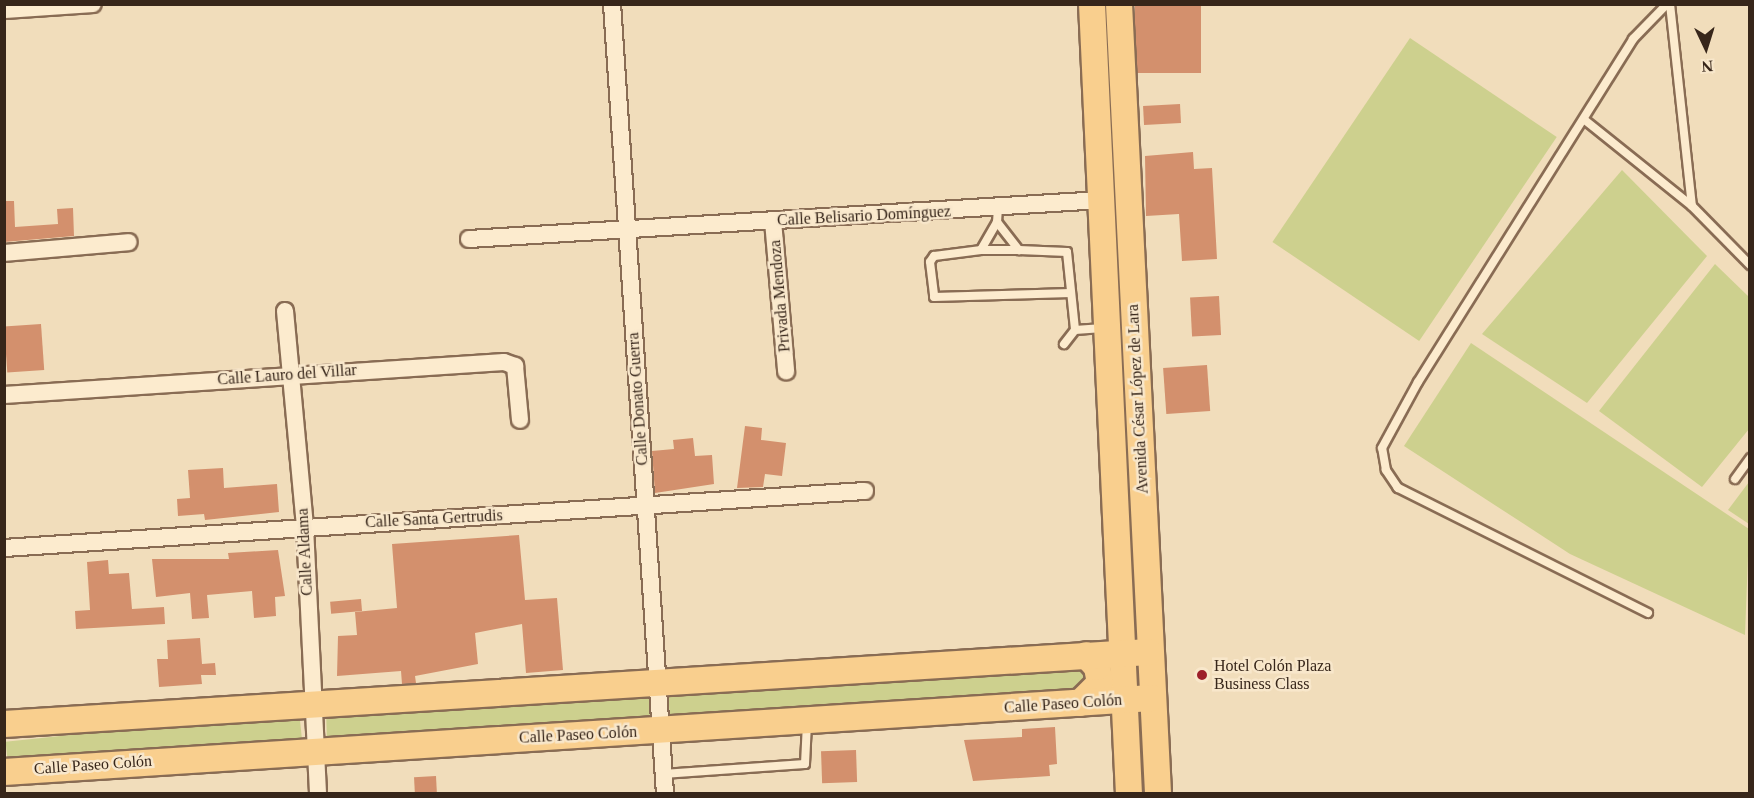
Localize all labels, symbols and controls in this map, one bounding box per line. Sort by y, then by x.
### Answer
north arrow [1676,18,1736,78]
text: N [1701,58,1714,75]
street label: Calle Belisario Domínguez [777,202,951,230]
street label: Privada Mendoza [766,239,794,353]
street label: Avenida César López de Lara [1123,304,1153,494]
street label: Calle Donato Guerra [624,332,652,466]
street label: Calle Lauro del Villar [217,361,357,389]
street label: Calle Santa Gertrudis [365,506,503,532]
street label: Calle Aldama [293,507,317,597]
place label: Hotel Colón Plaza Business Class [1214,656,1331,694]
marker: Hotel Colón Plaza Business Class [1195,668,1209,682]
street label: Calle Paseo Colón [1003,690,1123,718]
street label: Calle Paseo Colón [518,722,638,748]
street label: Calle Paseo Colón [33,751,153,779]

